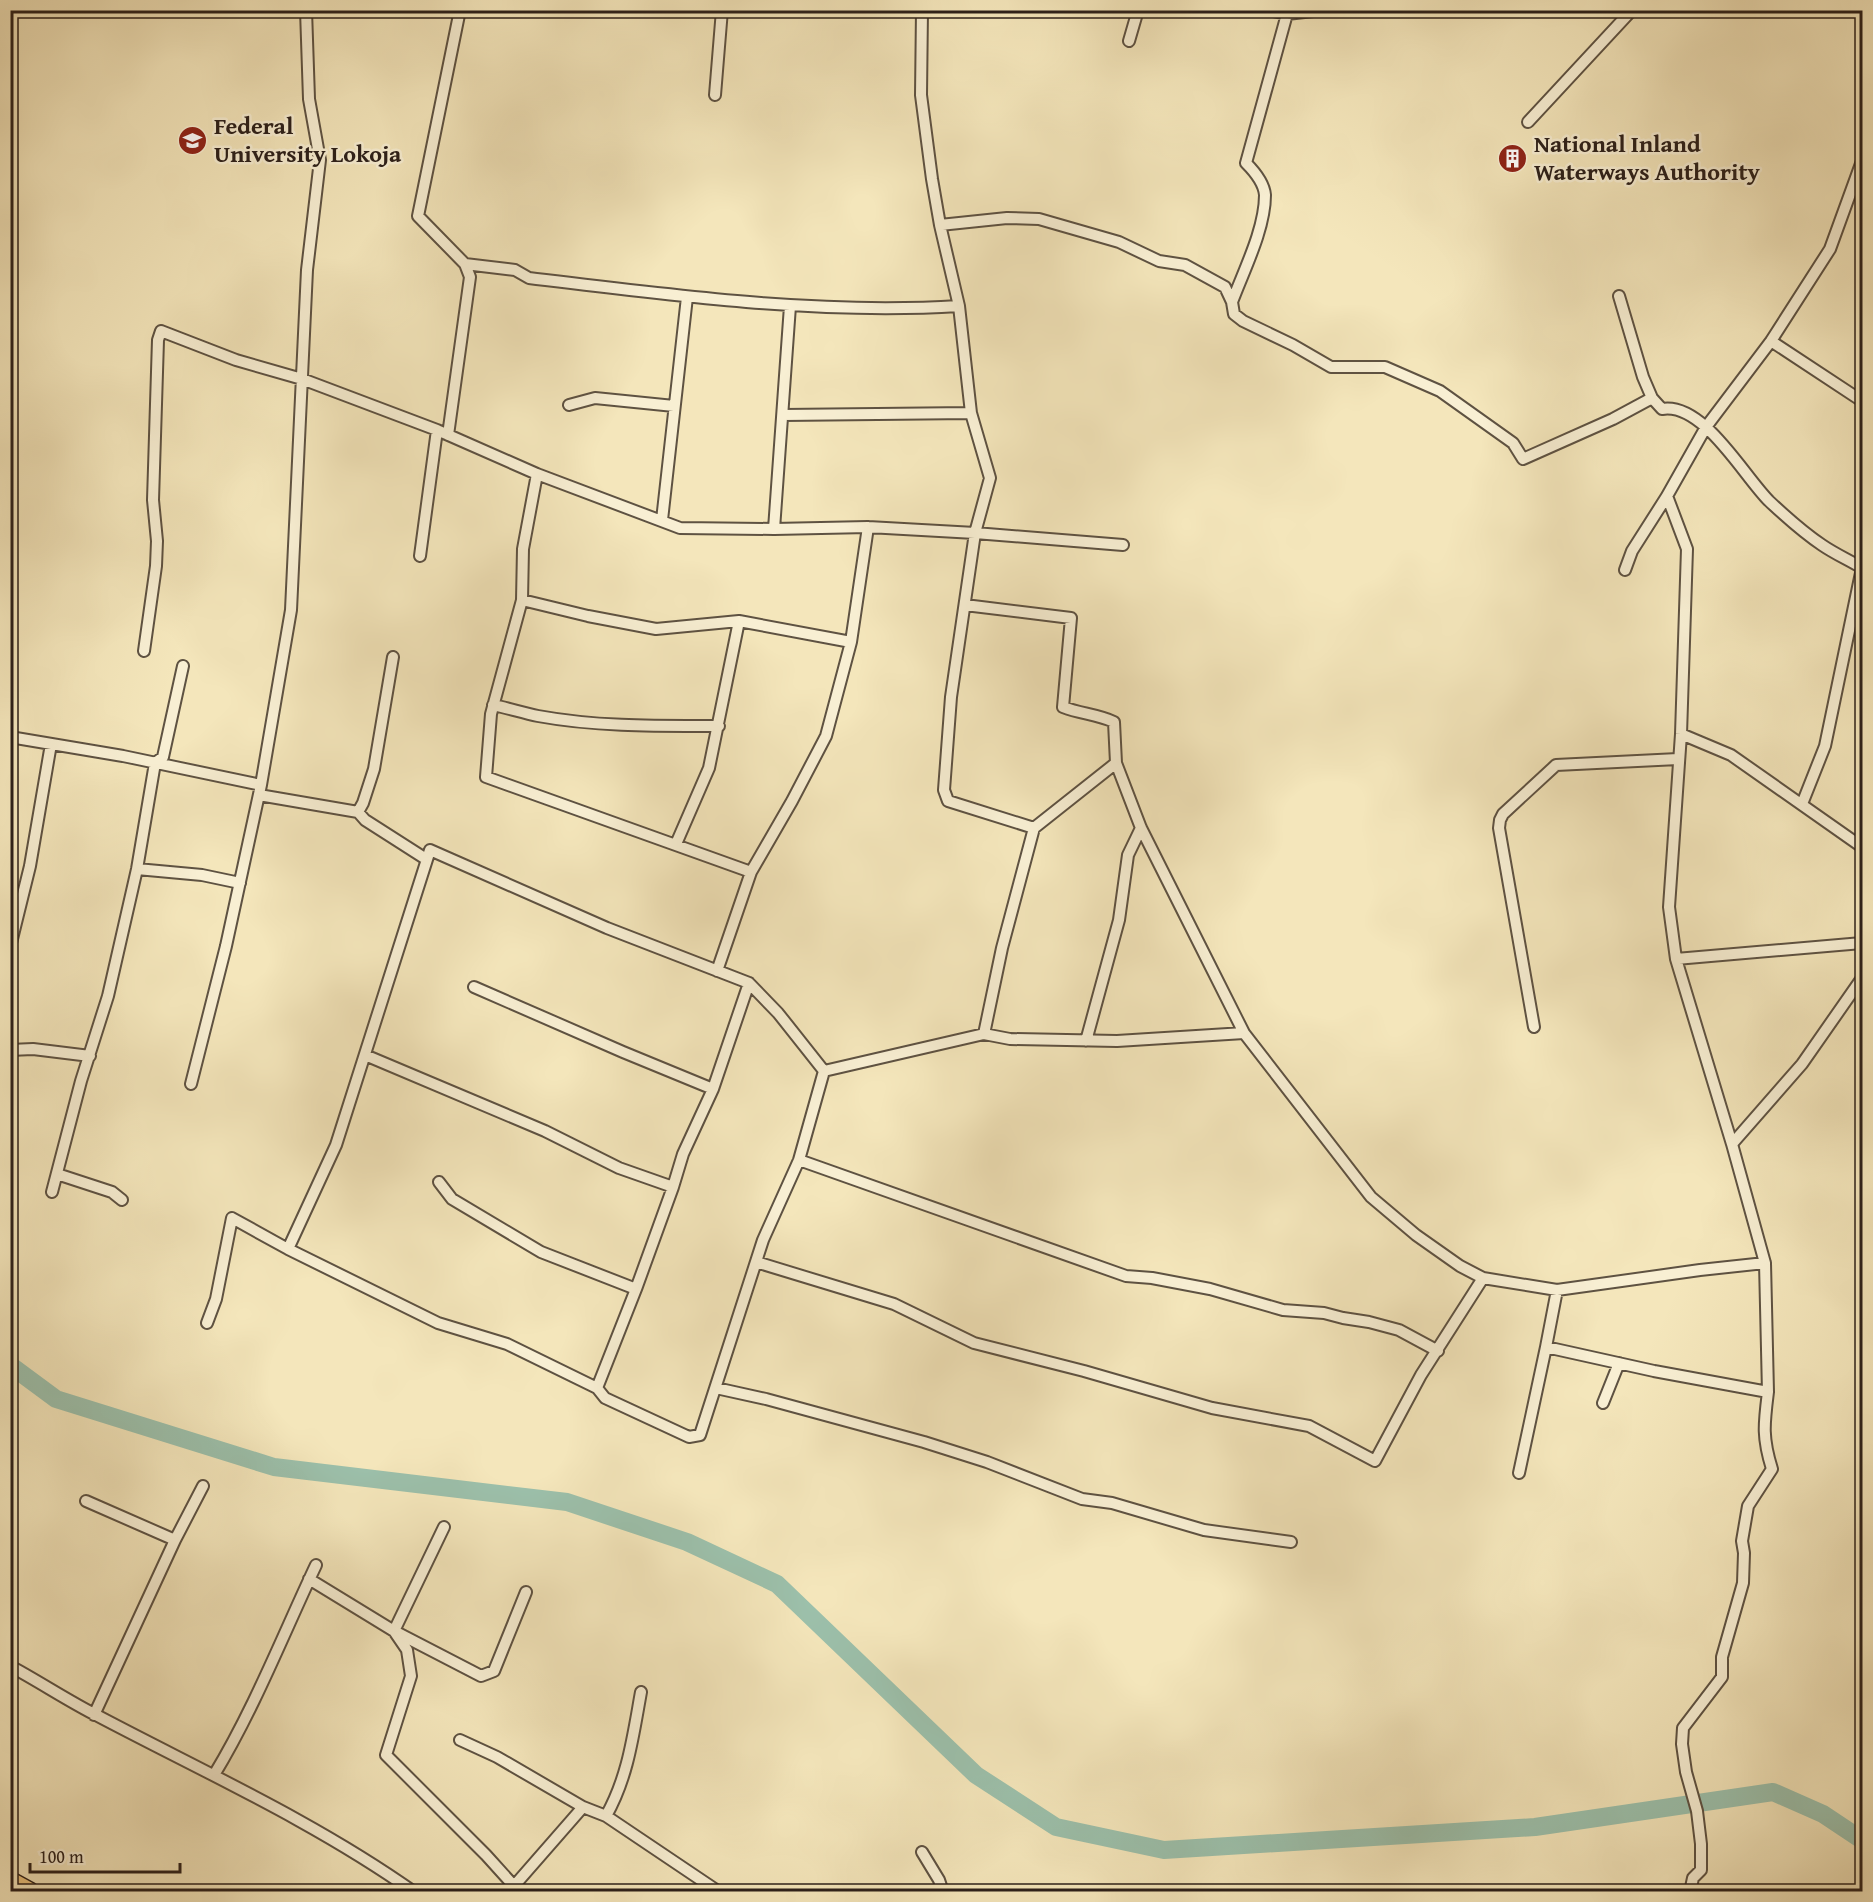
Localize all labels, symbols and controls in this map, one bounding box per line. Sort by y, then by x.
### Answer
place label: Federal University Lokoja [214,108,402,171]
school or university icon: Federal University Lokoja [177,124,209,156]
place label: National Inland Waterways Authority [1534,126,1761,189]
building icon: National Inland Waterways Authority [1497,142,1529,174]
scale bar [30,1836,180,1874]
text: 100 m [39,1843,84,1870]

